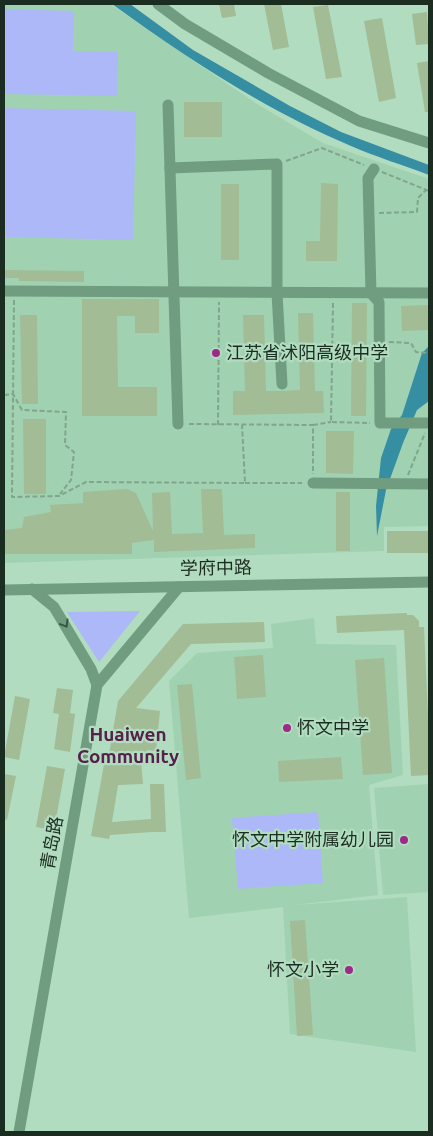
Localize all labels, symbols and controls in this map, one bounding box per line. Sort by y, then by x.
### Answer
place label: 江苏省沭阳高级中学 [226,342,388,362]
marker: 江苏省沭阳高级中学 [210,347,222,359]
street label: 学府中路 [180,556,252,578]
one-way arrow [58,619,68,628]
place label: 怀文中学 [297,717,369,737]
marker: 怀文中学 [281,722,293,734]
district label: Huaiwen Community [77,723,179,767]
street label: 青岛路 [36,815,66,871]
place label: 怀文中学附属幼儿园 [232,829,394,849]
marker: 怀文中学附属幼儿园 [398,834,410,846]
place label: 怀文小学 [267,959,339,979]
marker: 怀文小学 [343,964,355,976]

